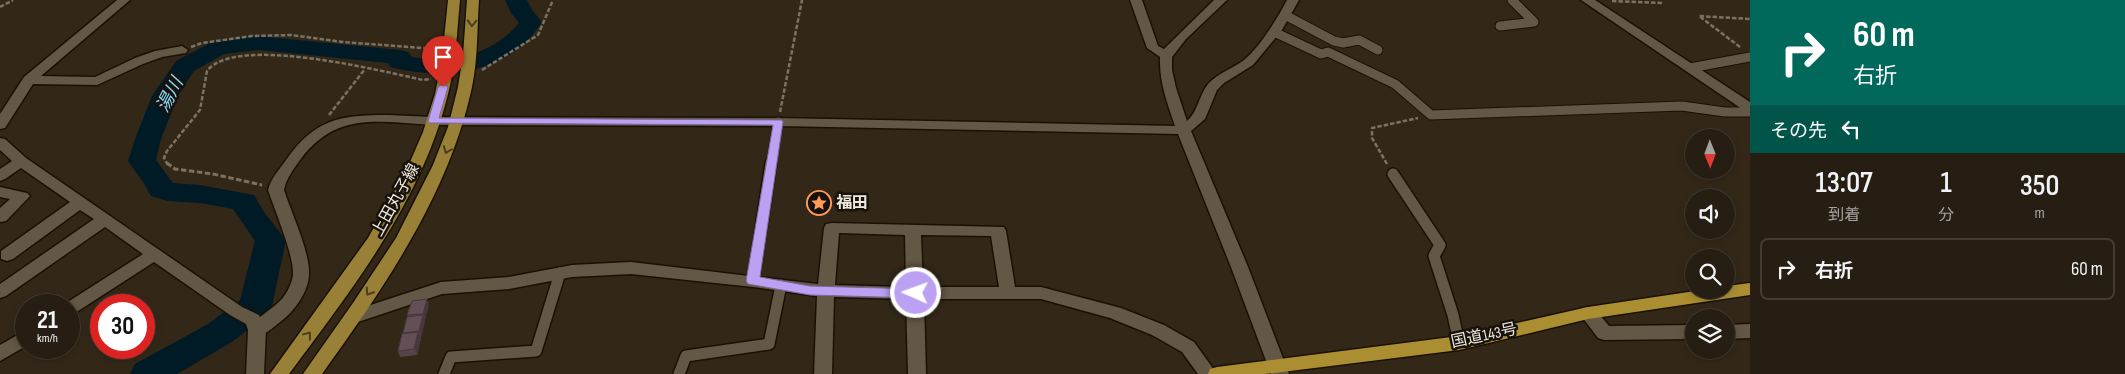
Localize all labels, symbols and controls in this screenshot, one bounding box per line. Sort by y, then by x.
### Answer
text: 60 m [1853,14,1915,57]
one-way arrow [466,19,477,27]
icon: right [1770,20,1835,85]
pin [422,36,464,87]
icon: arrive [429,43,457,71]
text: 右折 [1853,63,1897,90]
water label: 湯川 [152,72,189,116]
icon: left [1837,115,1865,143]
text: その先 [1770,120,1827,143]
north arrow [1685,129,1735,179]
map controls [1685,129,1735,359]
one-way arrow [442,145,453,154]
street label: 上田丸子線 [368,160,424,240]
text: 13:07 [1816,165,1873,201]
text: 1 [1941,165,1952,201]
text: 350 [2020,168,2059,204]
button: sound [1685,189,1735,239]
place icon: 福田 [806,190,832,216]
place label: 福田 [836,194,868,213]
text: m [2034,204,2045,223]
text: 到着 [1828,206,1860,225]
text: 分 [1938,206,1954,225]
button: search [1685,249,1735,299]
icon: right [1772,255,1800,283]
text: 60 m [2071,258,2103,281]
text: 右折 [1815,260,1853,283]
position arrow [889,266,941,318]
one-way arrow [365,287,375,296]
speed limit sign: 30 [90,294,155,359]
text: 21 [37,305,58,336]
button: layers [1685,309,1735,359]
street label: 国道143号 [1449,320,1519,352]
text: km/h [37,331,58,346]
one-way arrow [303,332,311,341]

